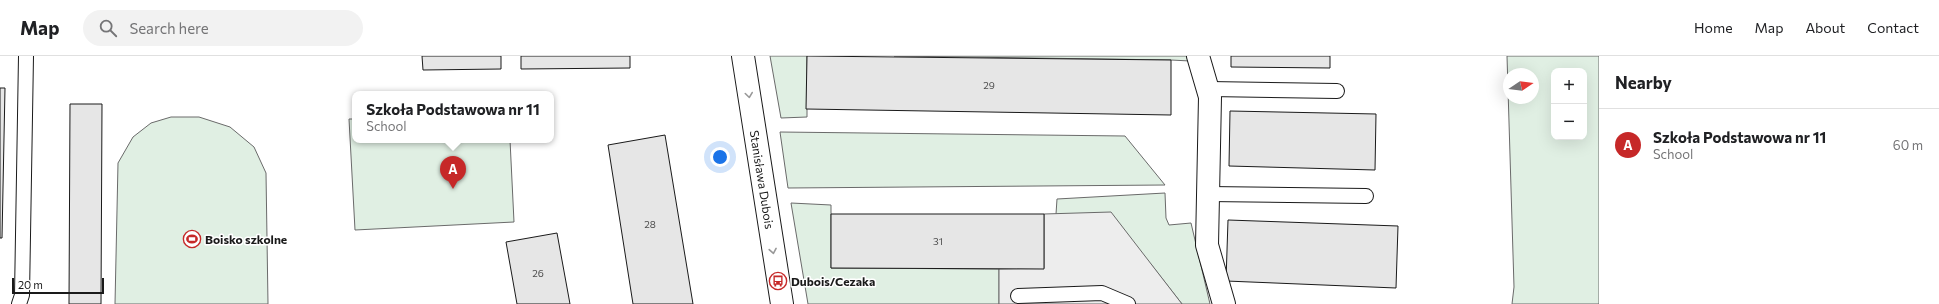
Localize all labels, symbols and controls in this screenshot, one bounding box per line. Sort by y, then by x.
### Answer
search box [83,10,363,46]
text: Map [20,16,59,39]
icon: search [97,17,119,39]
text: Search here [129,19,209,37]
text: Home [1694,19,1733,36]
text: Map [1755,19,1783,36]
text: About [1805,19,1845,36]
text: Contact [1867,19,1919,36]
north arrow [1503,68,1539,104]
map controls [1551,68,1587,140]
button: + [1551,68,1587,104]
text: Nearby [1615,72,1672,93]
house number: 29 [983,79,995,91]
popup [352,91,554,143]
one-way arrow [744,92,753,98]
text: Szkoła Podstawowa nr 11 [366,100,540,118]
button: − [1551,104,1587,140]
text: School [366,118,407,134]
text: Szkoła Podstawowa nr 11 [1653,128,1826,146]
street label: Stanisława Dubois [748,129,777,230]
text: A [1623,137,1633,153]
text: 60 m [1893,137,1923,153]
text: School [1653,146,1693,162]
your location [710,147,730,167]
pin: A [440,156,466,189]
house number: 28 [644,218,656,230]
sports icon: Boisko szkolne [182,229,202,249]
place label: Boisko szkolne [205,232,287,246]
house number: 31 [933,235,943,247]
one-way arrow [768,248,777,254]
house number: 26 [532,267,544,279]
bus stop icon: Dubois/Cezaka [768,271,788,291]
place label: Dubois/Cezaka [791,274,875,288]
scale bar [12,276,104,295]
text: 20 m [18,278,43,291]

